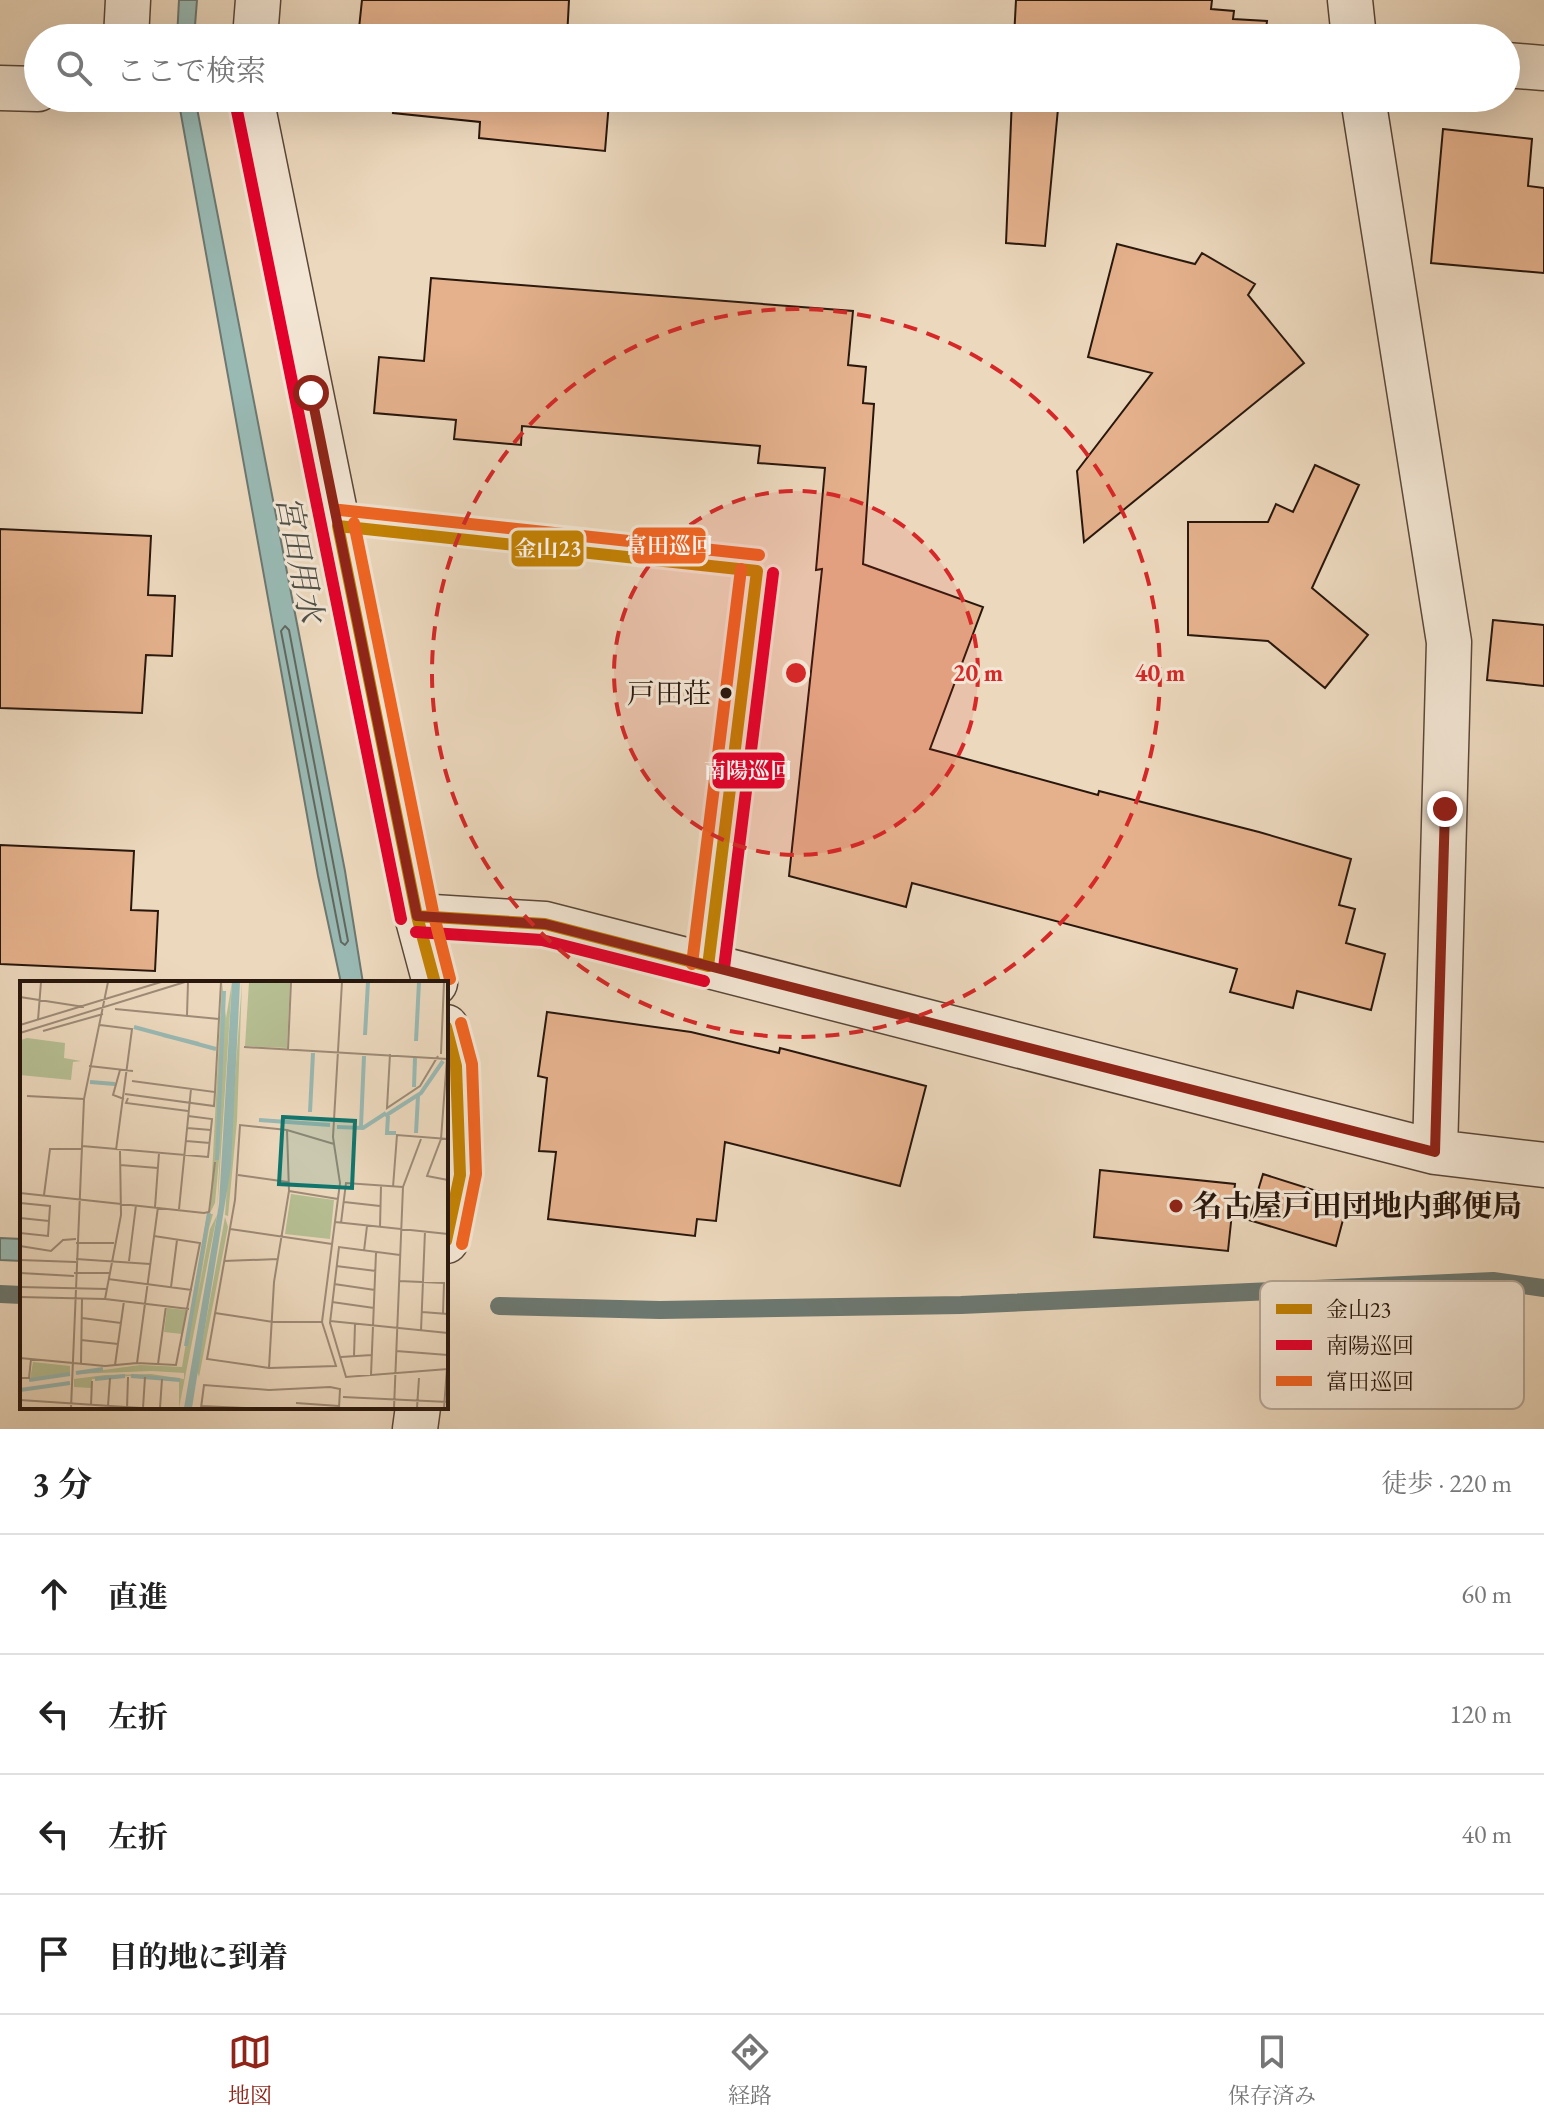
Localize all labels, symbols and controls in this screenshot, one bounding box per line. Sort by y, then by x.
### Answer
search box [24,24,1520,112]
icon: search [52,46,96,90]
text: ここで検索 [116,51,266,90]
route start [293,375,329,411]
water label: 宮田用水 [267,492,333,629]
line badge: 富田巡回 [631,526,707,565]
line badge: 金山23 [510,529,585,568]
text: 富田巡回 [625,531,713,560]
text: 金山23 [514,534,582,563]
text: 20 m [953,657,1003,688]
text: 40 m [1135,657,1185,688]
centre of rings [782,659,810,687]
place label: 戸田荘 [627,675,711,711]
marker: 戸田荘 [718,685,734,701]
line badge: 南陽巡回 [711,751,786,790]
text: 南陽巡回 [704,756,792,785]
route end [1427,791,1463,827]
inset map [20,981,448,1409]
place label: 名古屋戸田団地内郵便局 [1192,1186,1522,1225]
marker: 名古屋戸田団地内郵便局 [1167,1197,1185,1215]
legend [1260,1281,1524,1409]
text: 金山23 [1326,1295,1391,1324]
text: 南陽巡回 [1326,1331,1414,1360]
text: 富田巡回 [1326,1367,1414,1396]
text: 3 分 [32,1462,92,1506]
text: 徒歩 · 220 m [1382,1466,1512,1500]
icon: ahead [32,1572,76,1616]
text: 直進 [108,1577,168,1616]
text: 60 m [1462,1577,1512,1611]
icon: left [32,1692,76,1736]
text: 左折 [108,1697,168,1736]
text: 120 m [1449,1697,1512,1731]
icon: left [32,1812,76,1856]
text: 左折 [108,1817,168,1856]
text: 40 m [1462,1817,1512,1851]
icon: arrive [32,1932,76,1976]
text: 目的地に到着 [108,1937,288,1976]
tab: 地図 [228,2030,272,2110]
tab: 経路 [728,2030,772,2110]
tab: 保存済み [1228,2030,1316,2110]

